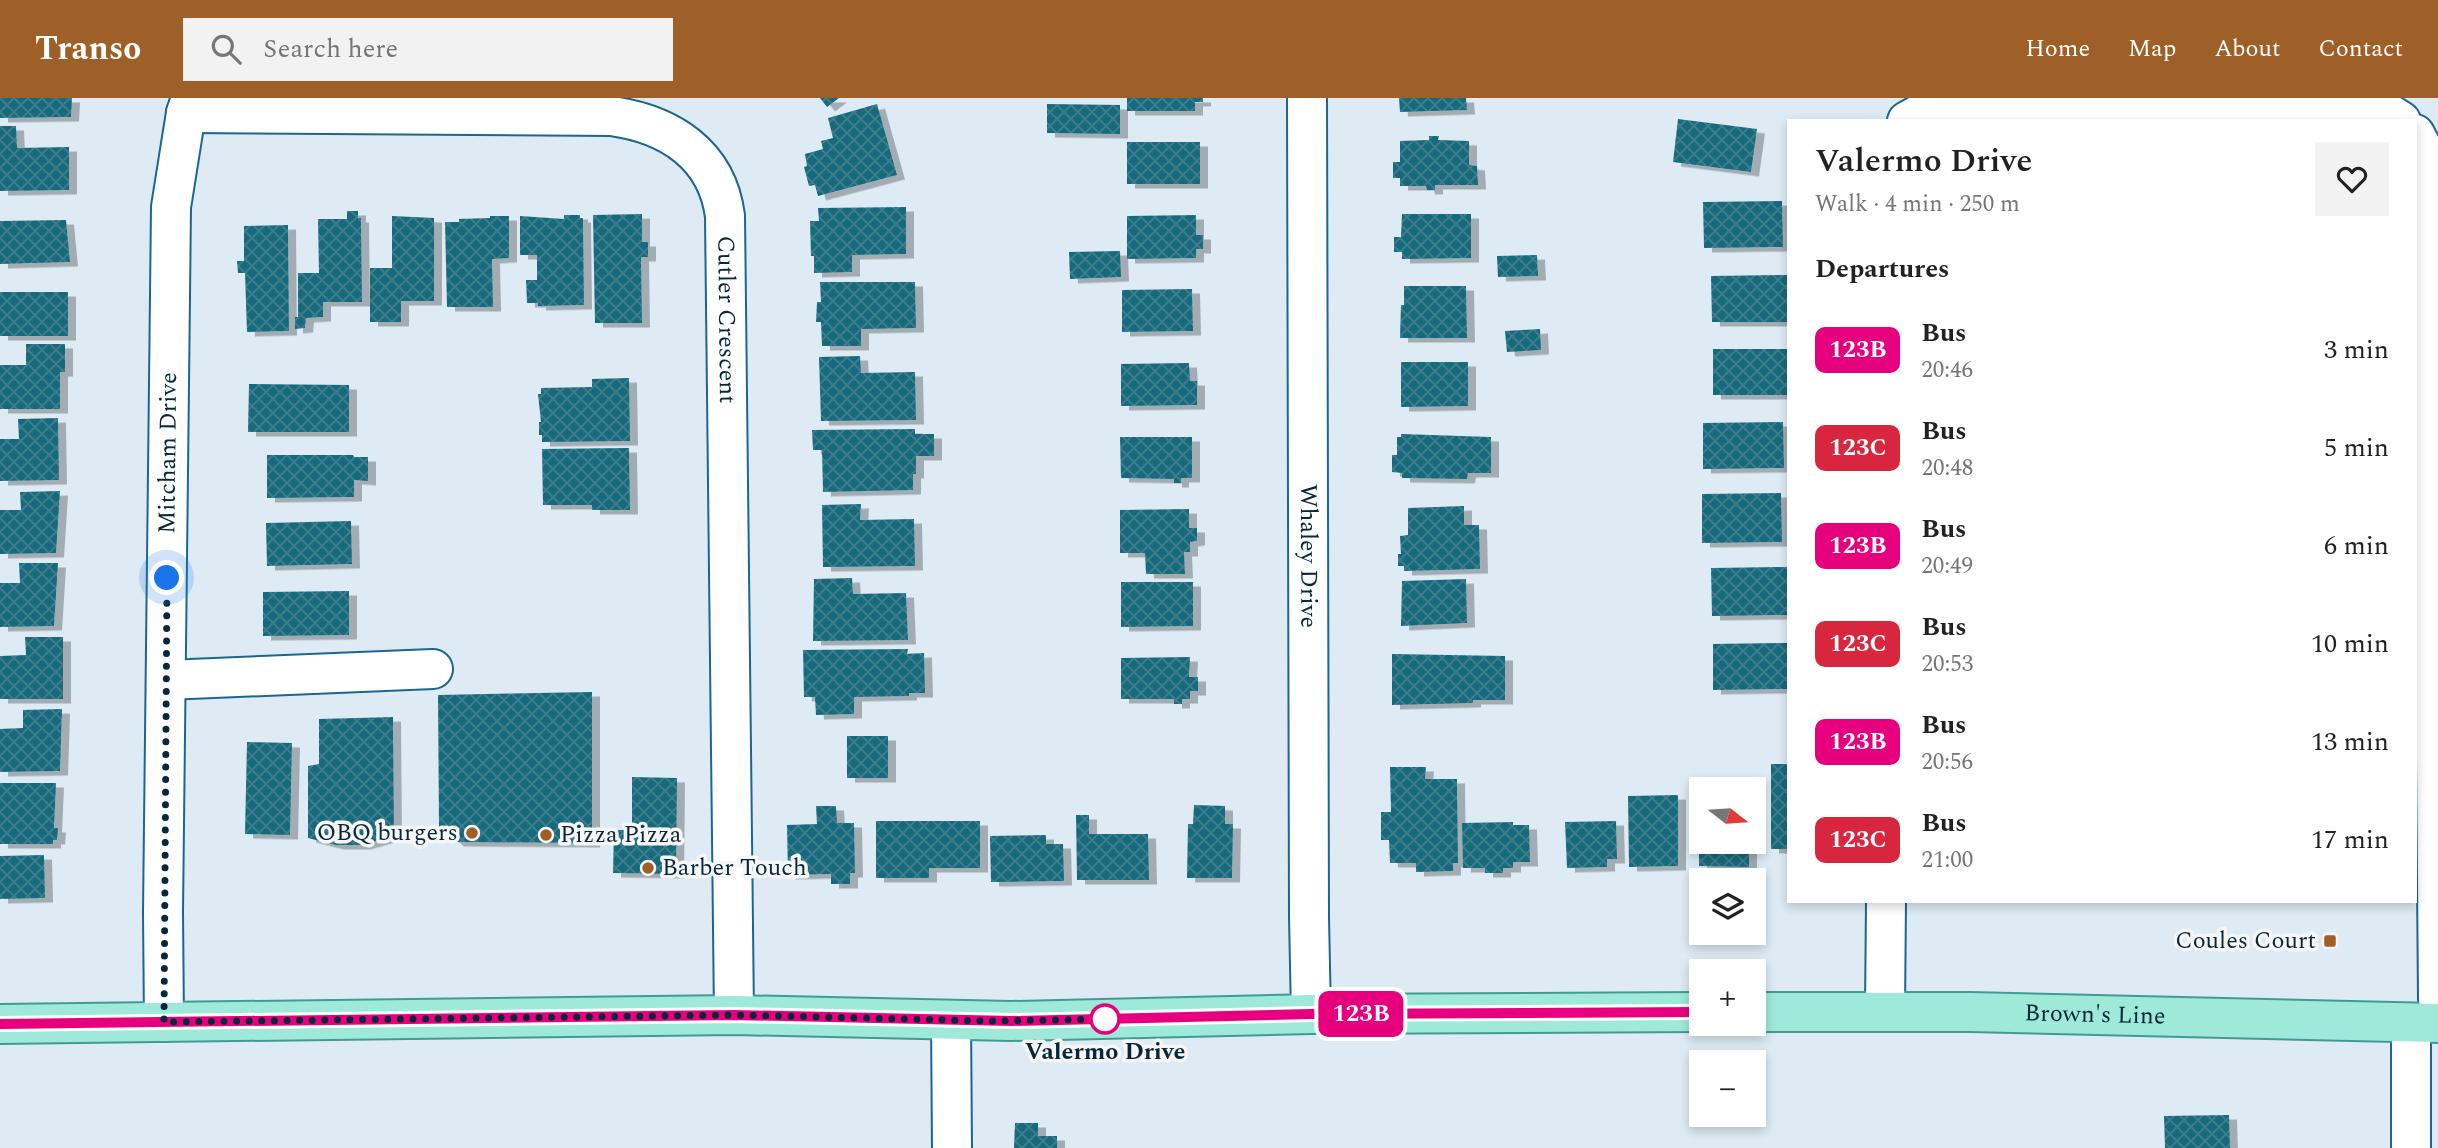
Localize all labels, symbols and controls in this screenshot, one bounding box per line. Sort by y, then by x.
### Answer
search box [183,18,673,81]
text: Transo [35,24,141,74]
text: Search here [263,29,398,69]
icon: search [207,30,245,68]
text: Home [2025,31,2090,67]
text: Map [2128,31,2176,67]
text: About [2214,31,2280,67]
text: Contact [2318,31,2403,67]
text: Valermo Drive [1815,136,2033,186]
button: heart [2315,142,2389,216]
text: Walk · 4 min · 250 m [1815,187,2020,222]
street label: Cutler Crescent [707,235,745,404]
text: Departures [1815,249,1949,289]
text: Bus [1921,313,1966,353]
text: 3 min [2324,330,2389,370]
text: 123B [1829,332,1886,368]
text: 20:46 [1921,353,1973,388]
street label: Mitcham Drive [149,372,187,534]
text: Bus [1921,411,1967,451]
text: 5 min [2324,428,2389,468]
text: 123C [1829,430,1886,466]
text: 20:48 [1921,451,1973,486]
street label: Whaley Drive [1290,484,1326,628]
text: Bus [1921,509,1966,549]
text: 6 min [2324,526,2389,566]
text: 123B [1829,528,1886,564]
text: 20:49 [1921,549,1973,584]
your location [149,560,184,595]
text: Bus [1921,607,1967,647]
text: 10 min [2311,624,2389,664]
text: 123C [1829,626,1886,662]
text: 20:53 [1921,647,1973,682]
text: Bus [1921,705,1966,745]
text: 13 min [2311,722,2389,762]
text: 123B [1829,724,1886,760]
text: 20:56 [1921,745,1973,780]
north arrow [1689,777,1766,854]
map controls [1689,777,1766,1127]
text: Bus [1921,803,1967,843]
place label: OBQ burgers [317,815,458,851]
place label: Pizza Pizza [560,817,682,853]
text: 17 min [2311,820,2389,860]
text: 123C [1829,822,1886,858]
marker: OBQ burgers [464,825,480,841]
marker: Pizza Pizza [538,827,554,843]
text: 21:00 [1921,843,1973,878]
place label: Barber Touch [662,850,807,886]
marker: Barber Touch [640,860,656,876]
button: layers [1689,868,1766,945]
place label: Coules Court [2175,923,2316,959]
marker: Coules Court [2322,933,2338,949]
button: + [1689,959,1766,1036]
line badge: 123B [1312,991,1410,1037]
street label: Brown's Line [2024,995,2166,1035]
text: 123B [1332,996,1390,1032]
marker: Valermo Drive [1090,1004,1120,1034]
place label: Valermo Drive [1025,1034,1185,1070]
button: − [1689,1050,1766,1127]

